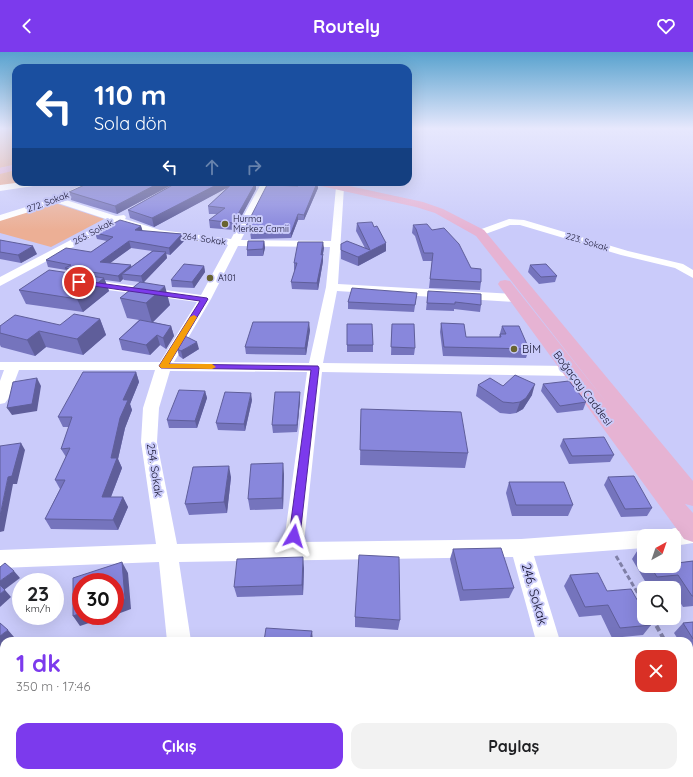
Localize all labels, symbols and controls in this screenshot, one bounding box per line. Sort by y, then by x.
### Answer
icon: back [16,15,38,37]
text: Routely [313,15,380,38]
icon: heart [655,15,677,37]
text: 110 m [94,77,167,112]
icon: left [28,80,80,132]
text: Sola dön [94,112,167,135]
icon: left [159,156,181,178]
icon: ahead [201,156,223,178]
icon: right [243,156,265,178]
street label: 272. Sokak [25,189,71,214]
place label: Hurma Merkez Camii [233,213,289,234]
street label: 263. Sokak [71,216,115,247]
marker: Hurma Merkez Camii [220,219,230,229]
street label: 264. Sokak [181,230,227,247]
street label: 223. Sokak [564,230,610,253]
pin [62,265,96,299]
icon: arrive [68,271,90,293]
place label: A101 [218,272,236,283]
marker: A101 [205,273,215,283]
place label: BİM [522,342,541,356]
marker: BİM [509,344,519,354]
street label: Boğaçay Caddesi [550,348,616,428]
street label: 254. Sokak [144,442,166,498]
position arrow [273,515,315,557]
north arrow [637,529,681,573]
map controls [637,529,681,625]
street label: 246. Sokak [519,561,551,627]
speed limit sign: 30 [72,573,124,625]
text: 23 [27,581,49,606]
button: search [637,581,681,625]
text: km/h [25,602,51,615]
text: 1 dk [16,648,61,678]
button: close [635,650,677,692]
text: 350 m · 17:46 [16,678,90,694]
button: Çıkış [16,723,343,769]
button: Paylaş [351,723,677,769]

